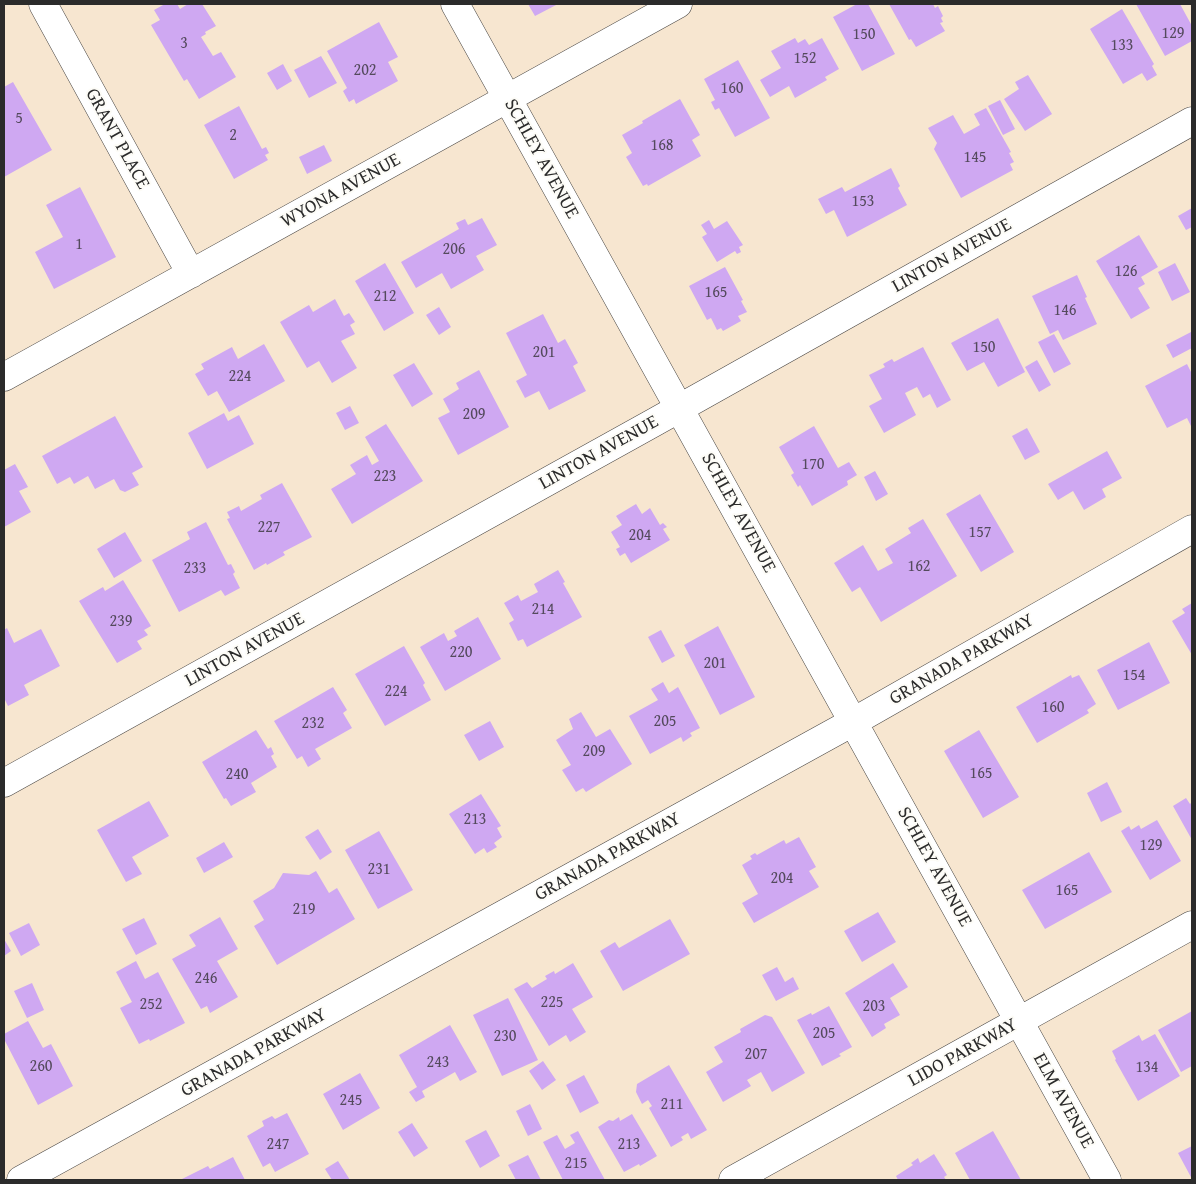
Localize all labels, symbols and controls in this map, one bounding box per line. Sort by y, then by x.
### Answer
house number: 129 [1161,24,1185,44]
house number: 150 [852,25,876,45]
house number: 3 [180,34,188,54]
house number: 133 [1110,36,1134,56]
house number: 152 [793,49,817,69]
house number: 202 [353,61,377,81]
house number: 160 [720,79,744,99]
street label: GRANT PLACE [80,85,154,193]
street label: SCHLEY AVENUE [499,95,583,223]
house number: 5 [15,109,23,129]
house number: 2 [229,126,237,146]
house number: 168 [650,136,674,156]
house number: 145 [963,148,987,168]
street label: WYONA AVENUE [277,149,405,233]
house number: 153 [851,192,875,212]
street label: LINTON AVENUE [888,214,1016,298]
house number: 1 [75,235,83,255]
house number: 206 [442,240,466,260]
house number: 126 [1114,262,1138,282]
house number: 165 [704,283,728,303]
house number: 212 [373,287,397,307]
house number: 146 [1053,301,1077,321]
house number: 150 [972,338,996,358]
house number: 201 [532,343,556,363]
house number: 224 [228,367,252,387]
house number: 209 [462,405,486,425]
street label: LINTON AVENUE [535,411,663,495]
street label: SCHLEY AVENUE [696,449,780,577]
house number: 170 [801,455,825,475]
house number: 223 [373,467,397,487]
house number: 227 [257,518,281,538]
house number: 157 [968,523,992,543]
house number: 204 [628,526,652,546]
house number: 162 [907,557,931,577]
house number: 233 [183,559,207,579]
house number: 214 [531,600,555,620]
street label: LINTON AVENUE [181,608,309,692]
street label: GRANADA PARKWAY [886,609,1038,711]
house number: 239 [109,612,133,632]
house number: 220 [449,643,473,663]
house number: 201 [703,654,727,674]
house number: 154 [1122,666,1146,686]
house number: 224 [384,682,408,702]
house number: 160 [1041,698,1065,718]
house number: 205 [653,712,677,732]
house number: 232 [301,714,325,734]
house number: 209 [582,742,606,762]
house number: 165 [969,764,993,784]
house number: 240 [225,765,249,785]
street label: SCHLEY AVENUE [892,803,976,931]
street label: GRANADA PARKWAY [531,808,685,906]
house number: 213 [463,810,487,830]
house number: 129 [1139,836,1163,856]
house number: 231 [367,860,391,880]
house number: 204 [770,869,794,889]
house number: 165 [1055,881,1079,901]
house number: 219 [292,900,316,920]
house number: 246 [194,969,218,989]
house number: 225 [540,993,564,1013]
house number: 252 [139,995,163,1015]
house number: 203 [862,997,886,1017]
street label: GRANADA PARKWAY [177,1004,331,1102]
street label: LIDO PARKWAY [905,1014,1021,1092]
house number: 205 [812,1024,836,1044]
house number: 230 [493,1027,517,1047]
house number: 207 [744,1045,768,1065]
street label: ELM AVENUE [1028,1049,1098,1153]
house number: 243 [426,1053,450,1073]
house number: 260 [29,1057,53,1077]
house number: 134 [1135,1058,1159,1078]
house number: 245 [339,1091,363,1111]
house number: 211 [660,1095,684,1115]
house number: 247 [266,1135,290,1155]
house number: 213 [617,1135,641,1155]
house number: 215 [564,1154,588,1174]

